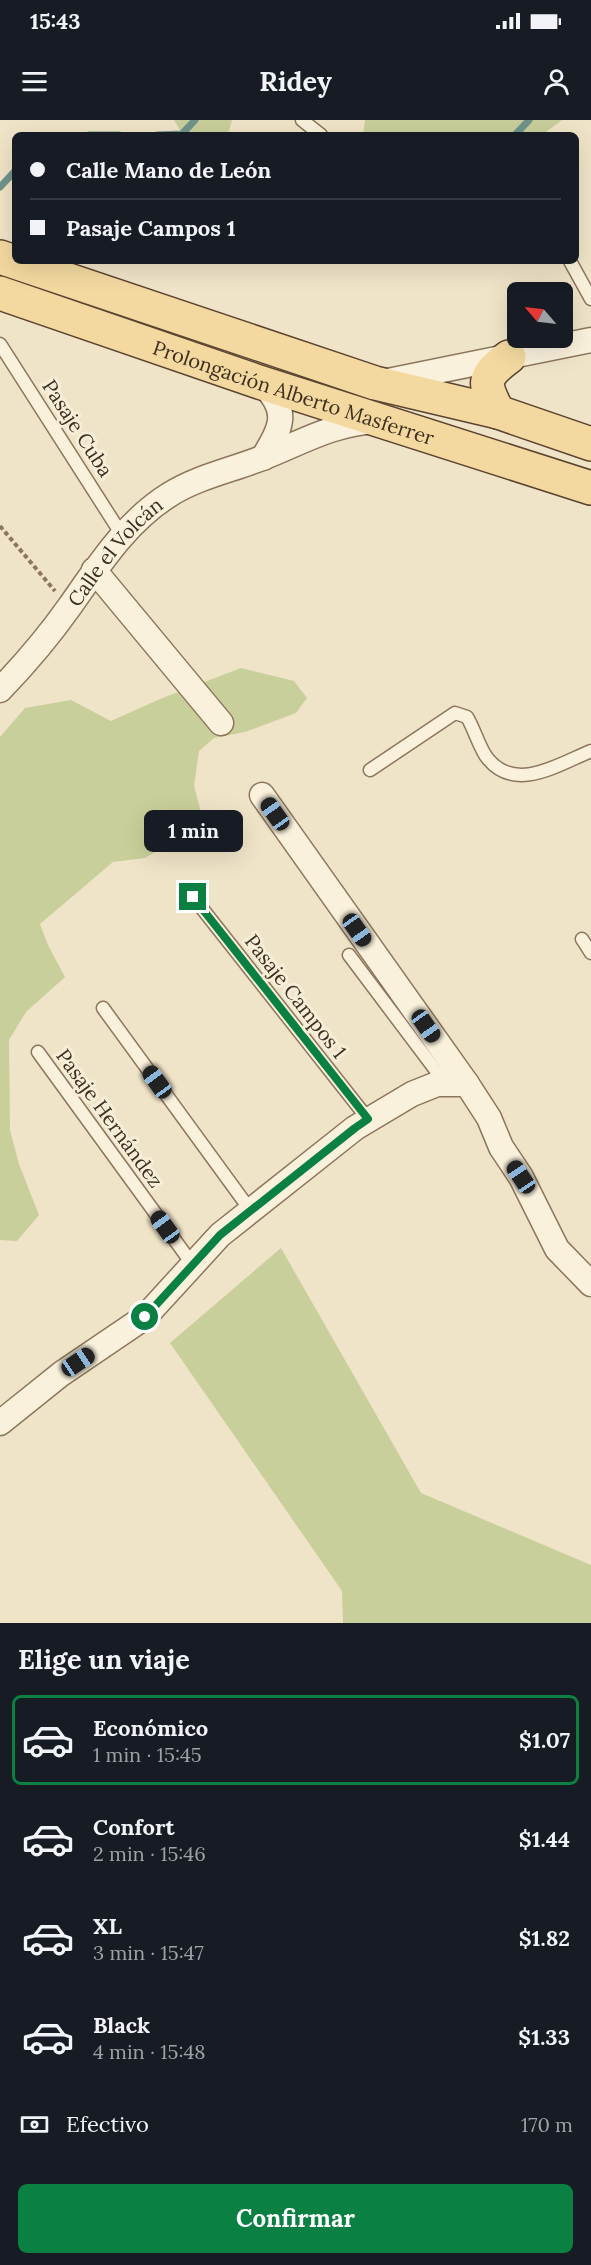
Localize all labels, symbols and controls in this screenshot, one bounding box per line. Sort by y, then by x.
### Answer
text: 15:43 [30,7,81,35]
text: Ridey [259,64,332,98]
icon: menu [18,65,51,98]
icon: person [540,65,573,98]
text: Calle Mano de León [66,156,271,184]
text: Pasaje Campos 1 [66,214,236,242]
north arrow [507,282,573,348]
map controls [507,282,573,348]
street label: Prolongación Alberto Masferrer [150,334,438,450]
street label: Pasaje Cuba [37,375,119,481]
street label: Calle el Volcán [61,491,167,611]
car [257,794,293,834]
callout: 1 min [144,810,242,852]
text: 1 min [168,818,219,843]
route end [179,883,206,910]
car [339,910,375,950]
street label: Pasaje Campos 1 [240,929,352,1063]
car [408,1006,444,1046]
street label: Pasaje Hernández [51,1044,169,1192]
car [139,1062,175,1102]
car [503,1157,539,1197]
car [147,1207,183,1247]
route start [131,1303,158,1330]
car [58,1344,98,1380]
text: Elige un viaje [18,1642,190,1676]
icon: car [21,1713,75,1767]
text: Económico [93,1714,208,1742]
text: $1.07 [519,1726,570,1754]
text: 1 min · 15:45 [93,1742,202,1767]
icon: car [21,1812,75,1866]
text: Confort [93,1813,175,1841]
text: $1.44 [519,1825,570,1853]
text: 2 min · 15:46 [93,1841,206,1866]
icon: car [21,1911,75,1965]
text: XL [93,1912,122,1940]
text: $1.82 [519,1924,570,1952]
text: 3 min · 15:47 [93,1940,204,1965]
icon: car [21,2010,75,2064]
text: Black [93,2011,150,2039]
text: $1.33 [518,2023,570,2051]
text: 4 min · 15:48 [93,2039,206,2064]
icon: cash [18,2108,51,2141]
text: Efectivo [66,2110,149,2138]
text: 170 m [521,2112,573,2137]
button: Confirmar [18,2184,573,2253]

